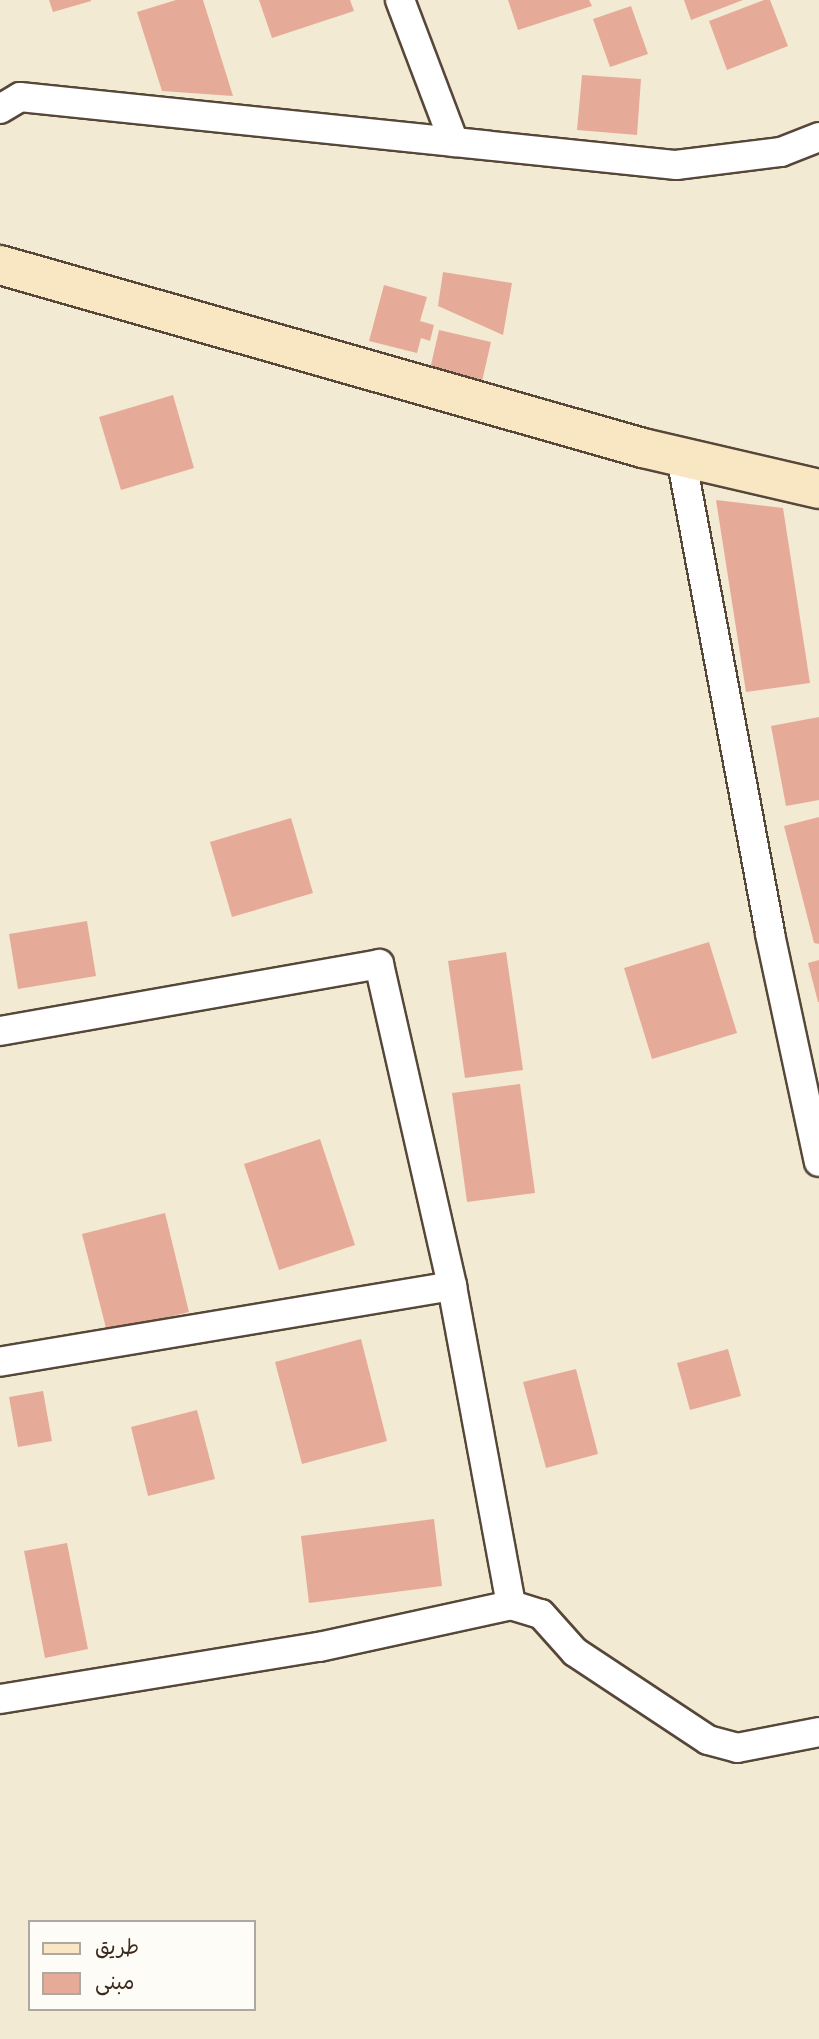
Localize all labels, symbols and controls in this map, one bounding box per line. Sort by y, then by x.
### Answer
legend [28,1920,256,2011]
text: طريق [95,1934,139,1960]
text: مبنى [95,1969,134,1995]

